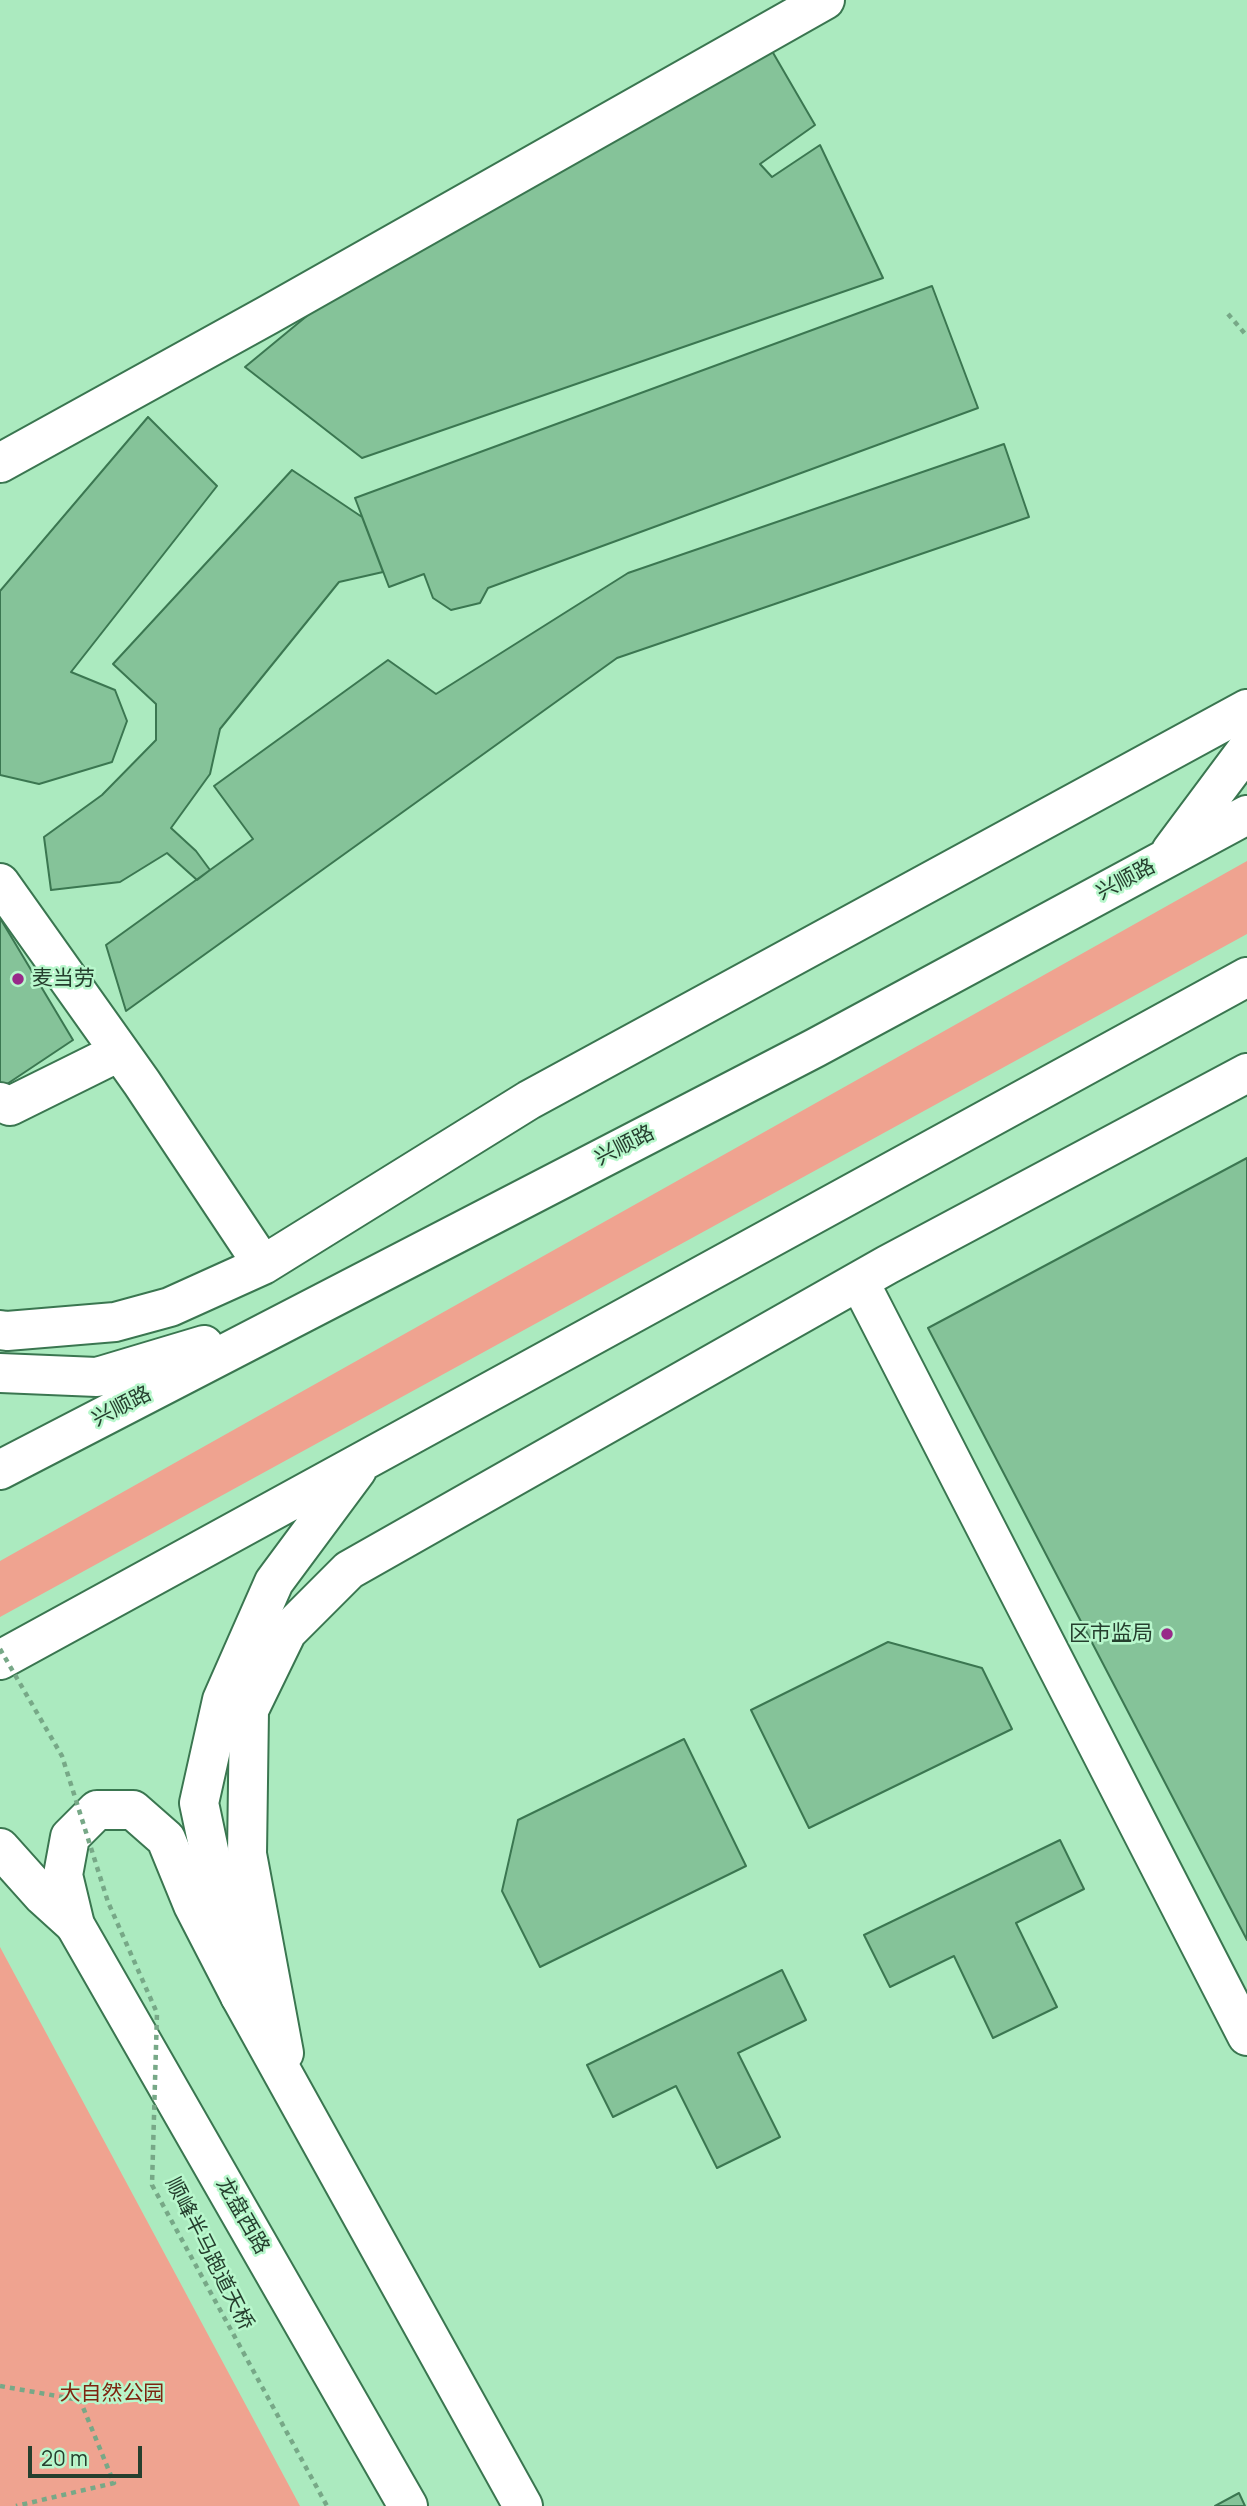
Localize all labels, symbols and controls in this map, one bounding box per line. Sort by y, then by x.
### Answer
street label: 兴顺路 [1092,854,1160,906]
place label: 麦当劳 [32,966,95,992]
marker: 麦当劳 [10,971,26,987]
street label: 兴顺路 [591,1120,659,1172]
street label: 兴顺路 [88,1381,156,1433]
place label: 区市监局 [1069,1621,1153,1647]
marker: 区市监局 [1159,1626,1175,1642]
street label: 顺峰半马跑道天桥 [160,2173,258,2335]
street label: 龙盘西路 [210,2173,274,2259]
park label: 大自然公园 [60,2381,164,2407]
scale bar [32,2432,145,2476]
text: 20 m [41,2444,88,2472]

